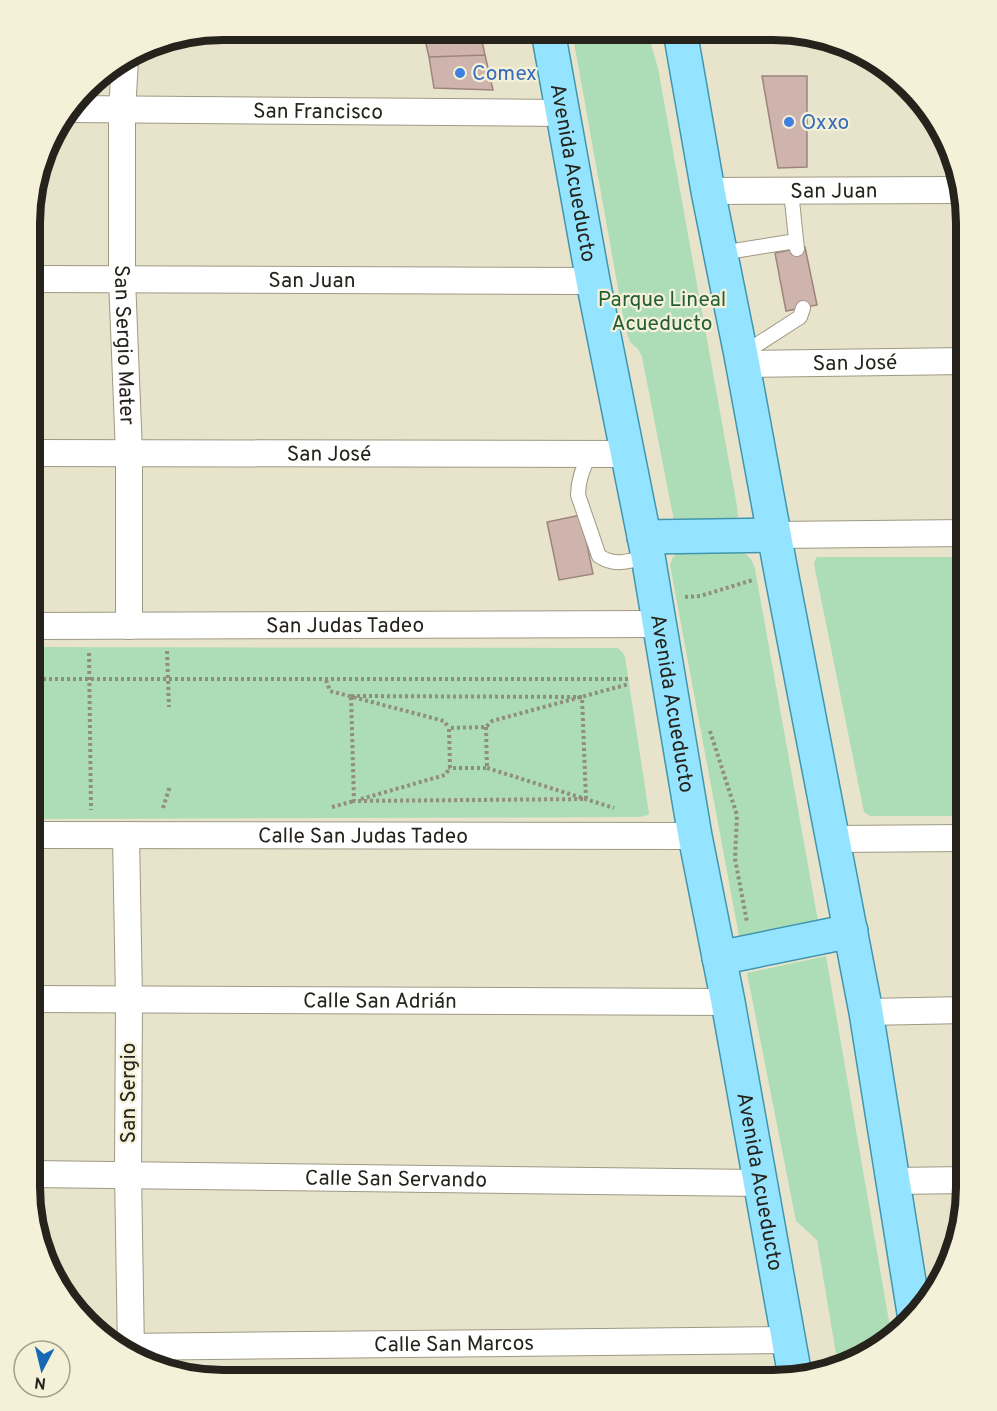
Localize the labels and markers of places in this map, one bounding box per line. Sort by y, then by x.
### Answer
place label: Comex [472,61,537,88]
marker: Comex [453,66,467,80]
place label: Oxxo [801,110,849,137]
marker: Oxxo [782,115,796,129]

